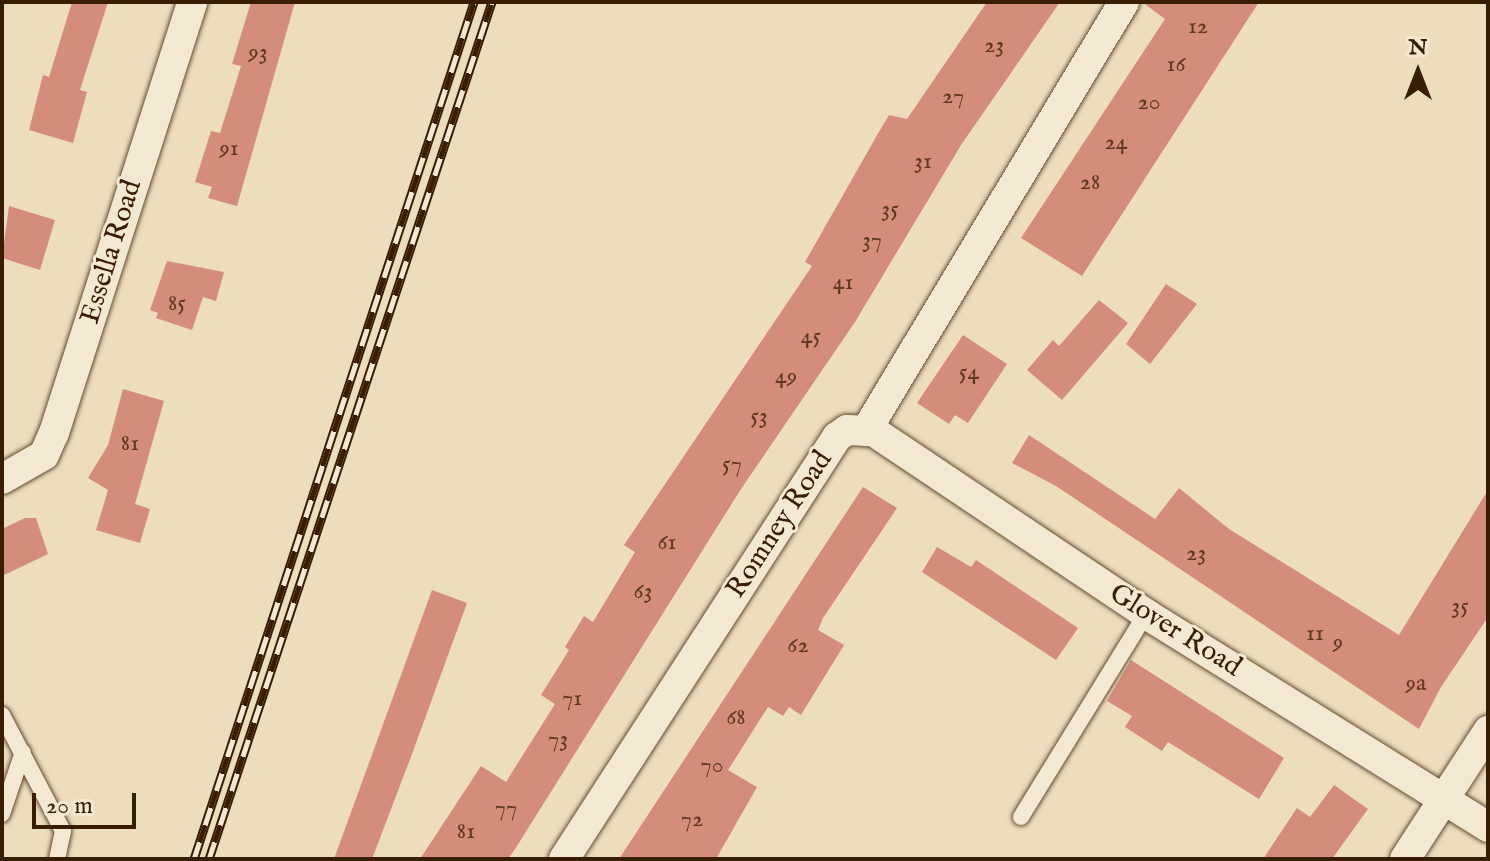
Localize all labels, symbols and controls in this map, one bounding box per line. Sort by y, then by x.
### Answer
house number: 12 [1188,13,1208,41]
house number: 23 [984,32,1004,60]
north arrow [1378,32,1458,112]
text: N [1408,34,1428,62]
house number: 93 [248,39,268,67]
house number: 16 [1166,51,1186,79]
house number: 27 [942,83,964,111]
house number: 20 [1137,89,1161,117]
house number: 24 [1104,129,1128,157]
house number: 91 [219,135,239,163]
house number: 31 [914,148,932,176]
house number: 28 [1080,169,1100,197]
street label: Essella Road [74,176,150,328]
house number: 35 [881,196,899,224]
house number: 37 [862,227,882,255]
house number: 41 [833,269,853,297]
house number: 85 [168,290,186,318]
house number: 45 [801,323,821,351]
house number: 54 [959,359,979,387]
house number: 49 [775,363,797,391]
house number: 53 [750,403,768,431]
house number: 81 [121,430,139,458]
street label: Romney Road [720,445,840,605]
house number: 57 [722,451,742,479]
house number: 61 [658,529,676,557]
house number: 23 [1186,540,1206,568]
street label: Glover Road [1103,577,1247,685]
house number: 63 [633,578,653,606]
house number: 35 [1451,593,1469,621]
house number: 11 [1306,620,1324,648]
house number: 9 [1333,629,1343,657]
house number: 62 [787,632,809,660]
house number: 9a [1406,670,1426,698]
house number: 71 [562,685,582,713]
house number: 68 [726,704,746,732]
house number: 73 [548,726,568,754]
house number: 70 [700,752,724,780]
scale bar [36,777,140,827]
text: 20 m [46,791,93,822]
house number: 77 [495,795,517,823]
house number: 72 [681,806,703,834]
house number: 81 [457,818,475,846]

